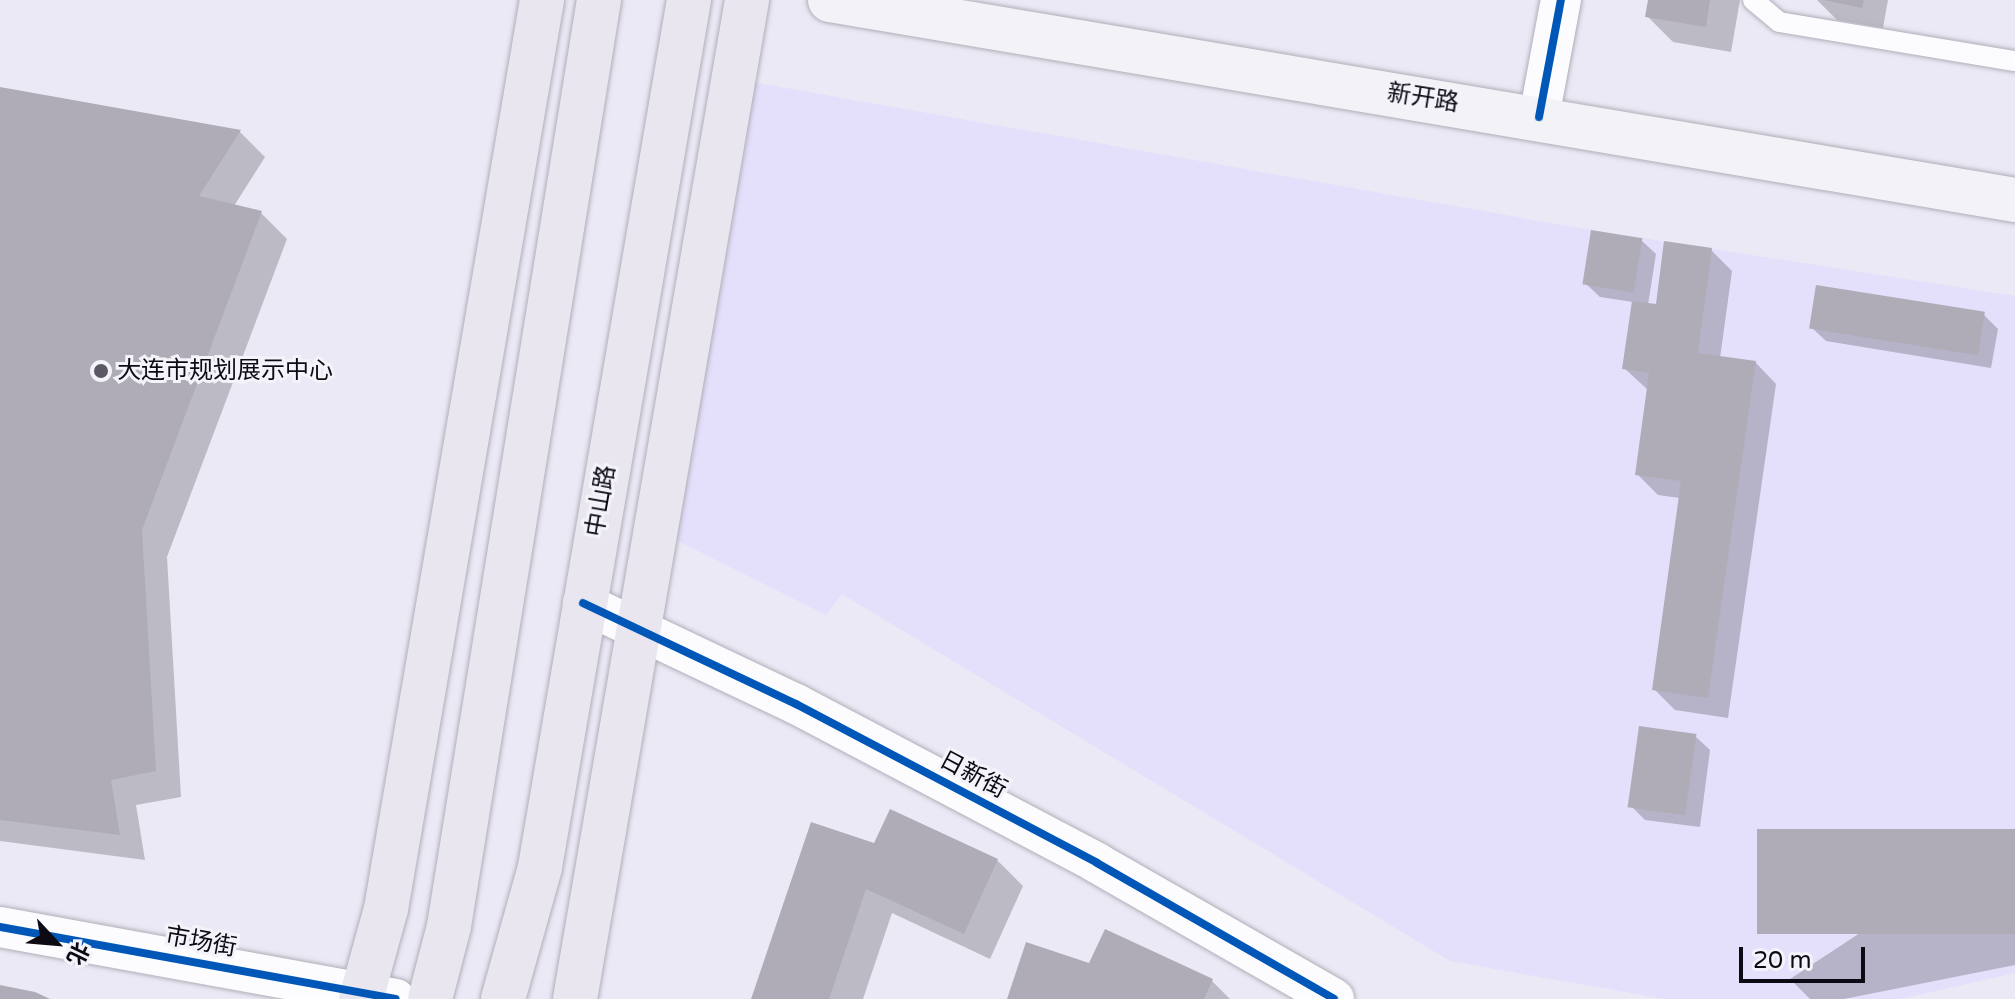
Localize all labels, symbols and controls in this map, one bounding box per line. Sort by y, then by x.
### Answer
street label: 新开路 [1385,78,1461,118]
place label: 大连市规划展示中心 [117,357,333,385]
marker: 大连市规划展示中心 [92,362,110,380]
street label: 中山路 [581,463,621,539]
street label: 日新街 [934,745,1012,805]
north arrow [16,903,96,983]
street label: 市场街 [163,922,239,962]
scale bar [1743,931,1869,981]
text: 北 [61,938,94,969]
text: 20 m [1753,946,1811,975]

